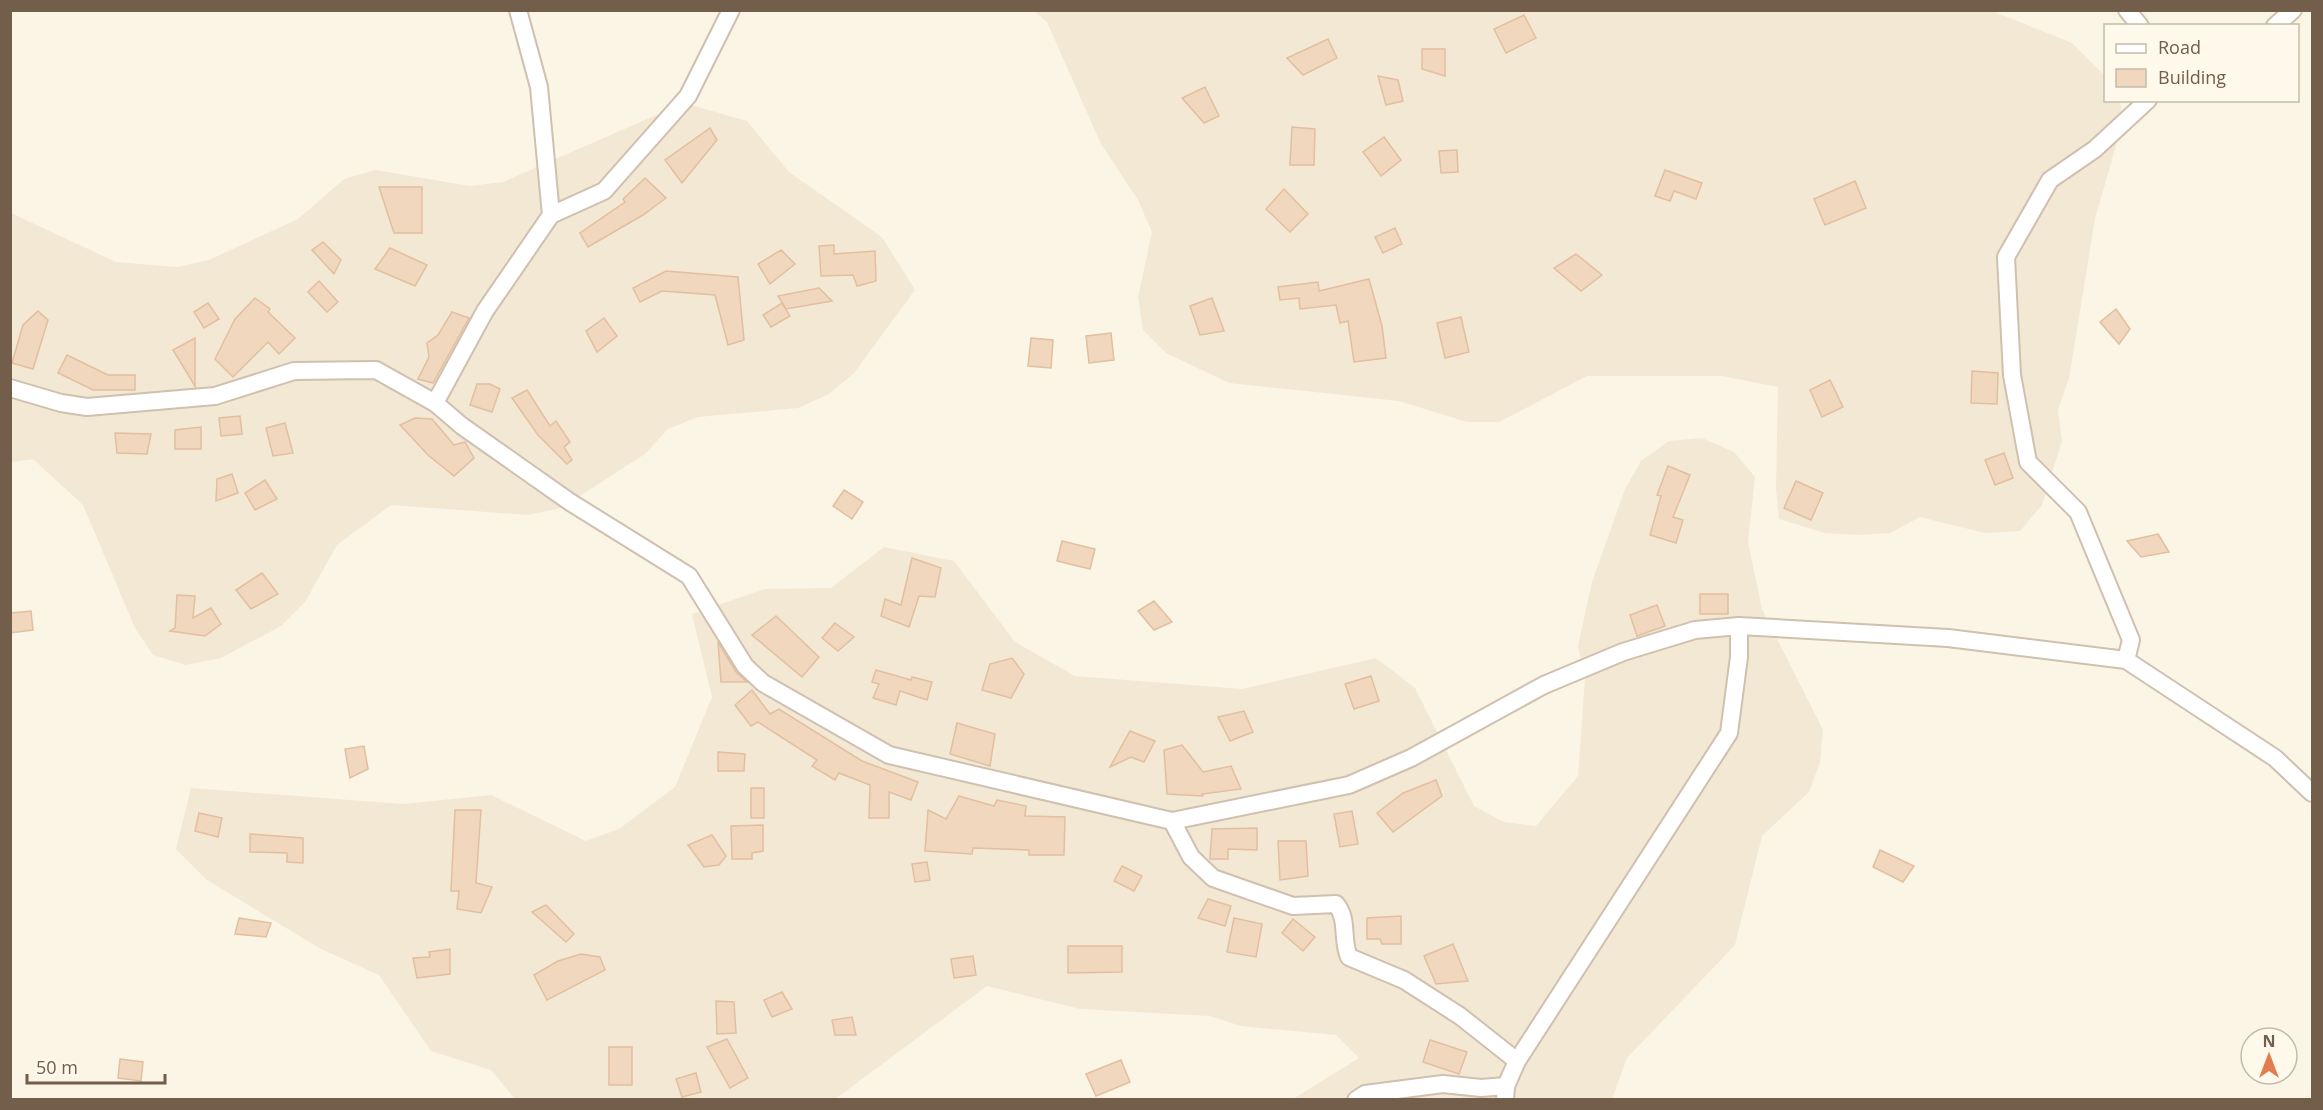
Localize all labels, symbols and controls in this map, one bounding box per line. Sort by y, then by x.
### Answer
legend [2104,24,2299,102]
text: Road [2158,35,2201,59]
text: Building [2158,65,2226,89]
north arrow [2239,1026,2299,1086]
text: N [2262,1030,2276,1052]
scale bar [27,1047,165,1085]
text: 50 m [36,1055,78,1079]

